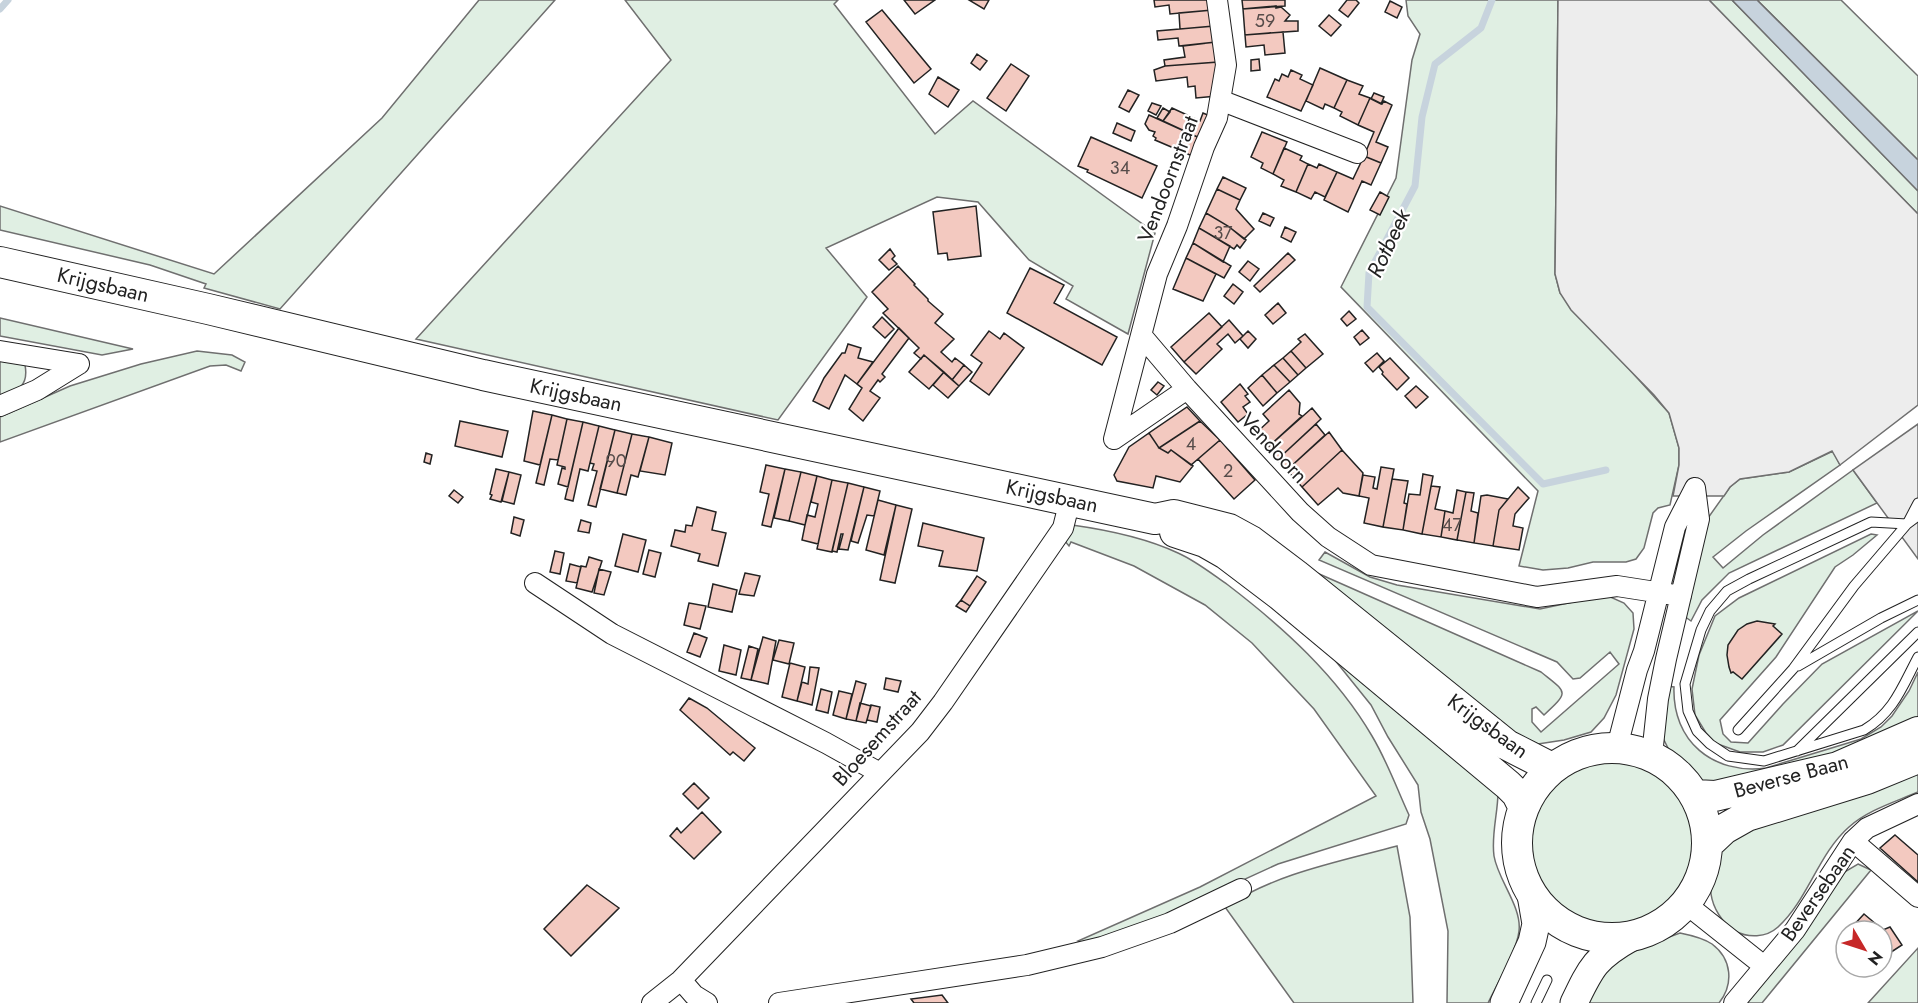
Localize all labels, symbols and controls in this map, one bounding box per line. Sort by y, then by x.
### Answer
house number: 59 [1255,8,1275,34]
street label: Vendoornstraat [1130,111,1206,247]
house number: 34 [1110,155,1130,181]
water label: Rotbeek [1358,202,1418,283]
house number: 37 [1213,220,1233,246]
street label: Krijgsbaan [54,260,152,310]
street label: Krijgsbaan [527,371,625,419]
street label: Vendoorn [1233,406,1315,490]
house number: 4 [1186,431,1196,457]
house number: 90 [605,448,627,474]
house number: 2 [1223,458,1233,484]
street label: Krijgsbaan [1003,472,1101,520]
house number: 47 [1442,512,1463,538]
street label: Bloesemstraat [826,683,928,793]
street label: Krijgsbaan [1441,686,1535,766]
street label: Beverse Baan [1730,746,1852,806]
street label: Beversebaan [1774,839,1862,947]
north arrow [1834,919,1894,979]
text: N [1862,946,1888,970]

